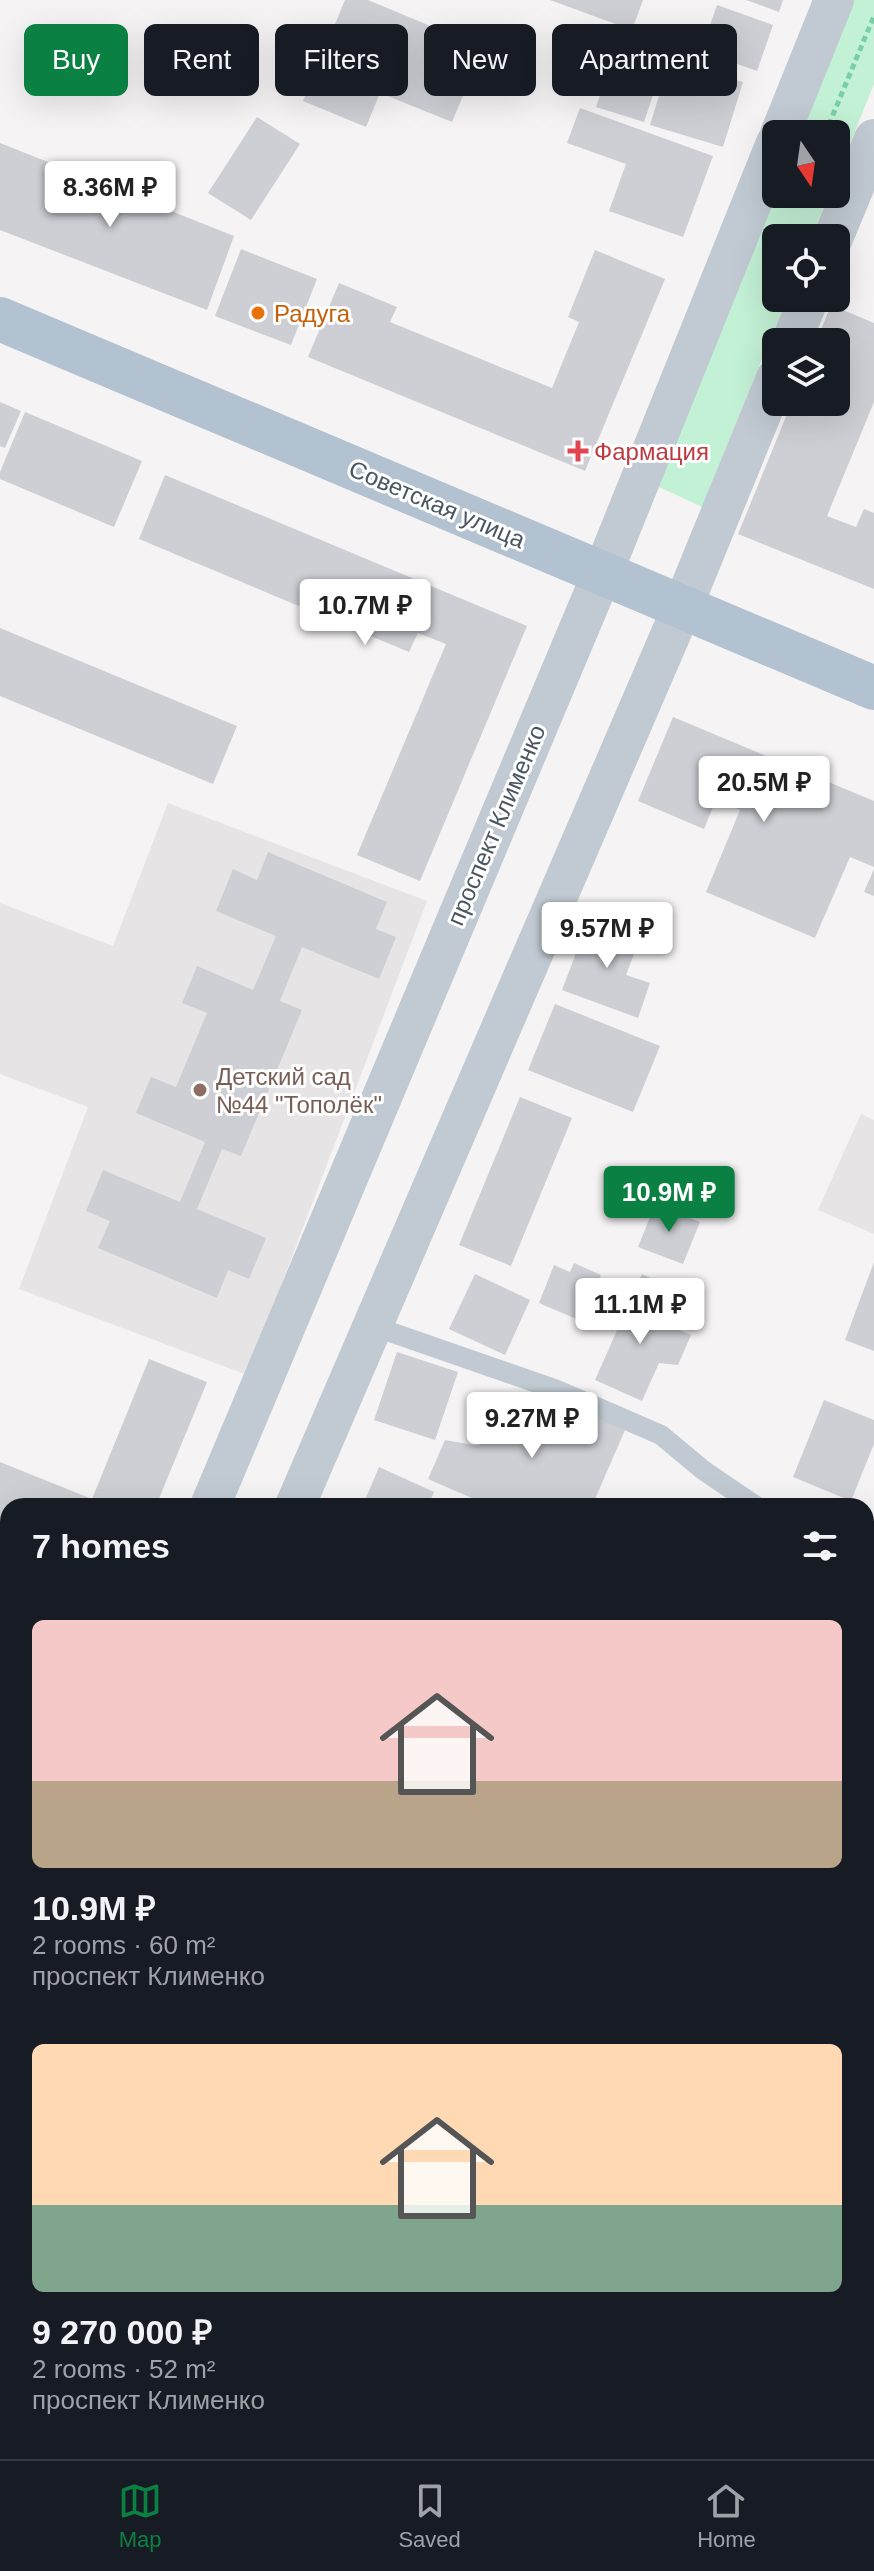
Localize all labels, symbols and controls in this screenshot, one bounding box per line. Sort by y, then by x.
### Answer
chip: Buy [24,24,128,96]
chip: Rent [144,24,259,96]
chip: Filters [275,24,408,96]
chip: New [424,24,536,96]
chip: Apartment [552,24,737,96]
north arrow [762,120,850,208]
map controls [762,120,850,416]
pin: 8.36M ₽ [36,161,184,229]
text: 8.36M ₽ [63,172,157,202]
button: locate [762,224,850,312]
place label: Радуга [274,300,351,327]
marker: Радуга [249,304,267,322]
button: layers [762,328,850,416]
place label: Фармация [594,438,709,465]
marker: Фармация [569,442,587,460]
street label: Советская улица [345,455,530,553]
pin: 10.7M ₽ [291,579,439,647]
text: 10.7M ₽ [318,590,412,620]
street label: проспект Клименко [442,721,550,929]
pin: 20.5M ₽ [690,756,838,824]
text: 20.5M ₽ [717,767,811,797]
pin: 9.57M ₽ [533,902,681,970]
text: 9.57M ₽ [560,913,654,943]
place label: Детский сад №44 "Тополёк" [216,1063,382,1118]
marker: Детский сад №44 "Тополёк" [191,1081,209,1099]
pin: 10.9M ₽ [595,1166,743,1234]
text: 10.9M ₽ [622,1177,716,1207]
pin: 11.1M ₽ [566,1278,714,1346]
text: 11.1M ₽ [593,1289,687,1319]
pin: 9.27M ₽ [458,1392,606,1460]
text: 9.27M ₽ [485,1403,579,1433]
icon: filters [798,1524,842,1568]
text: 7 homes [32,1527,170,1565]
icon: home [365,1672,509,1816]
text: 10.9M ₽ [32,1889,156,1927]
text: 2 rooms · 60 m² [32,1930,216,1960]
text: проспект Клименко [32,1961,265,1991]
icon: home [365,2096,509,2240]
text: 9 270 000 ₽ [32,2313,213,2351]
text: 2 rooms · 52 m² [32,2354,216,2384]
text: проспект Клименко [32,2385,265,2415]
tab: Map [118,2479,162,2553]
tab: Saved [398,2479,461,2553]
tab: Home [697,2479,756,2553]

